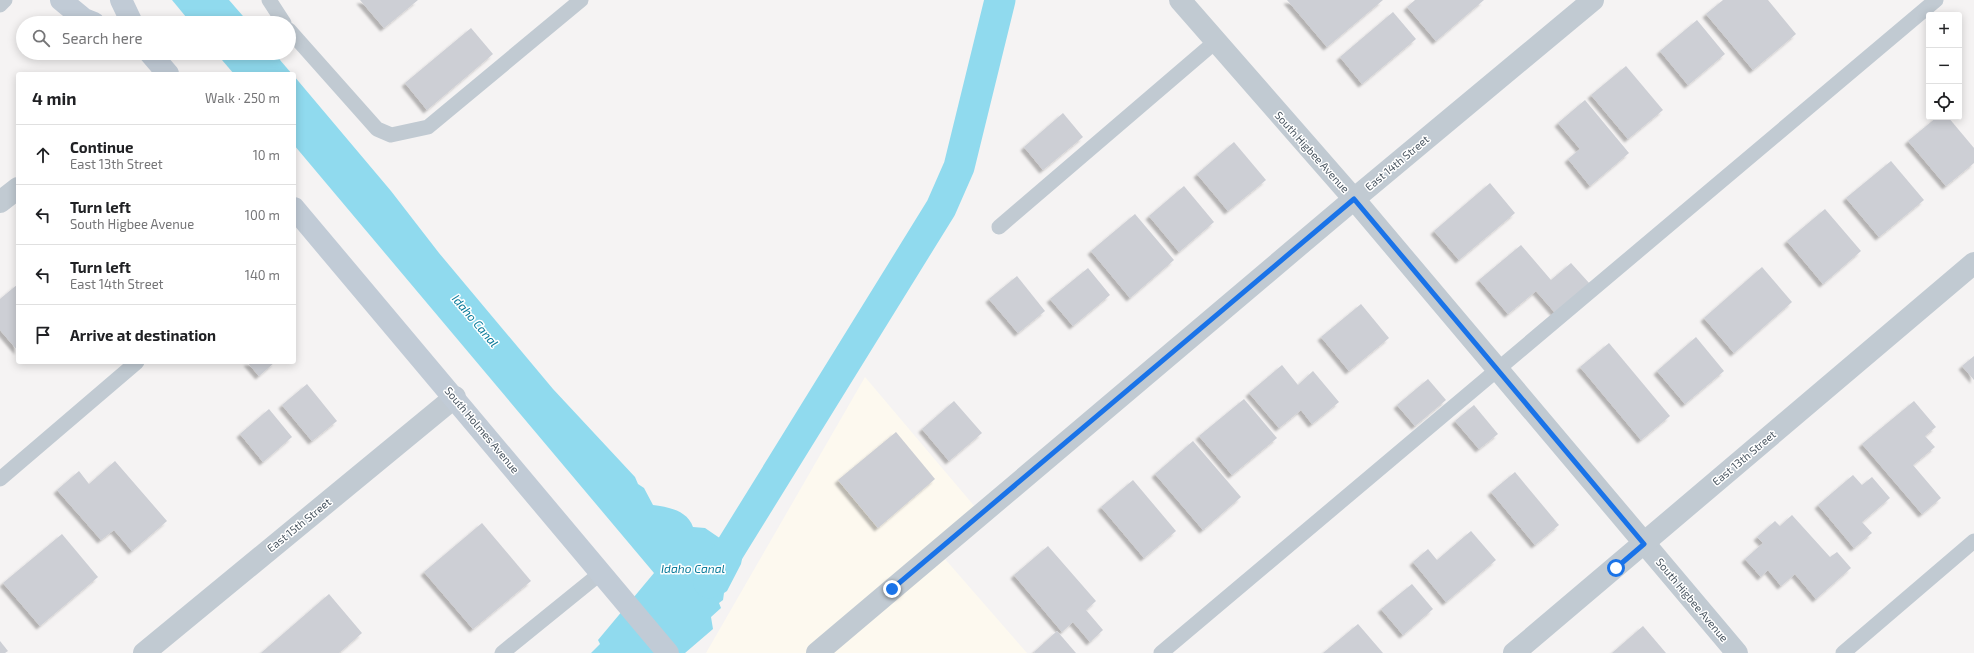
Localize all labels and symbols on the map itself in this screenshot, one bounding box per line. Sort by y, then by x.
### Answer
street label: South Higbee Avenue [1272,108,1352,195]
street label: East 14th Street [1362,132,1431,193]
water label: Idaho Canal [450,291,502,349]
street label: South Holmes Avenue [442,384,522,476]
street label: East 13th Street [1709,427,1778,488]
street label: East 15th Street [264,495,333,554]
street label: South Higbee Avenue [1654,555,1731,644]
route start [1607,559,1625,577]
water label: Idaho Canal [661,561,725,575]
route end [883,580,901,598]

